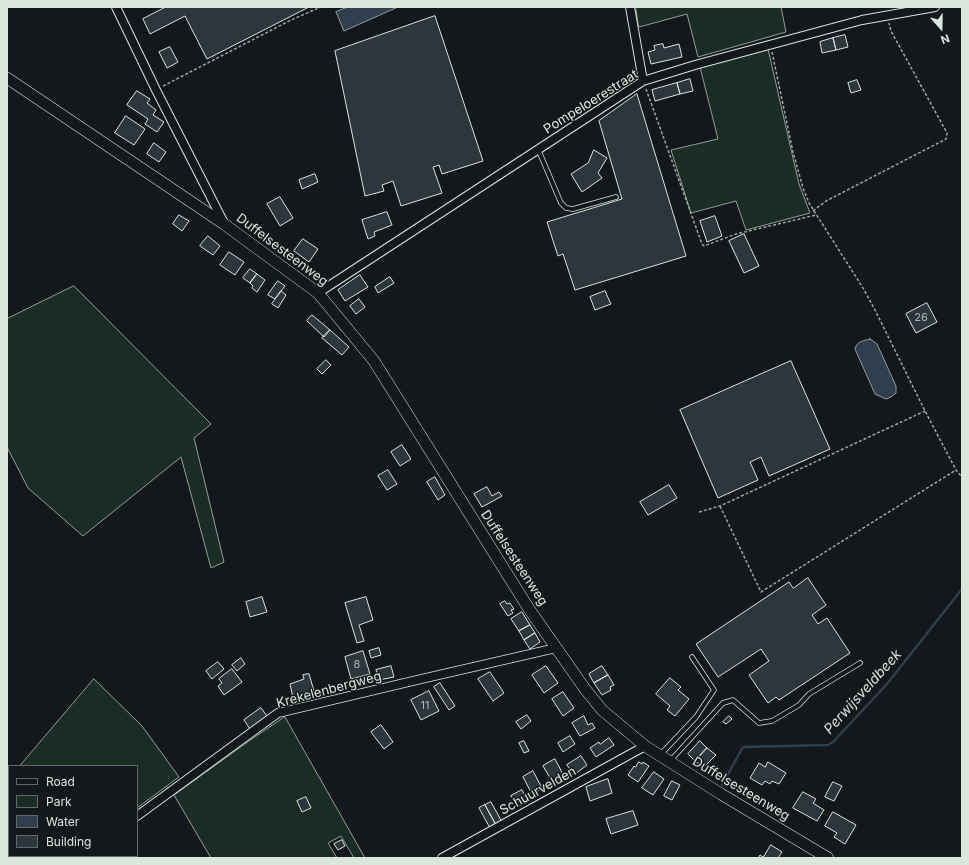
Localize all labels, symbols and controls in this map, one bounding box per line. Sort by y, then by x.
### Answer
north arrow [921,8,961,48]
text: N [939,31,951,47]
street label: Pompeloerestraat [541,67,641,137]
street label: Duffelsesteenweg [233,210,331,290]
house number: 26 [914,311,928,325]
street label: Duffelsesteenweg [477,507,551,609]
water label: Perwijsveldbeek [821,646,905,738]
house number: 8 [354,658,360,672]
street label: Krekelenbergweg [275,668,383,712]
house number: 11 [421,699,429,713]
street label: Duffelsesteenweg [690,754,792,824]
street label: Schuurvelden [497,764,579,818]
legend [8,765,138,857]
text: Road [46,774,75,789]
text: Park [46,794,72,809]
text: Water [46,814,79,829]
text: Building [46,834,91,849]

